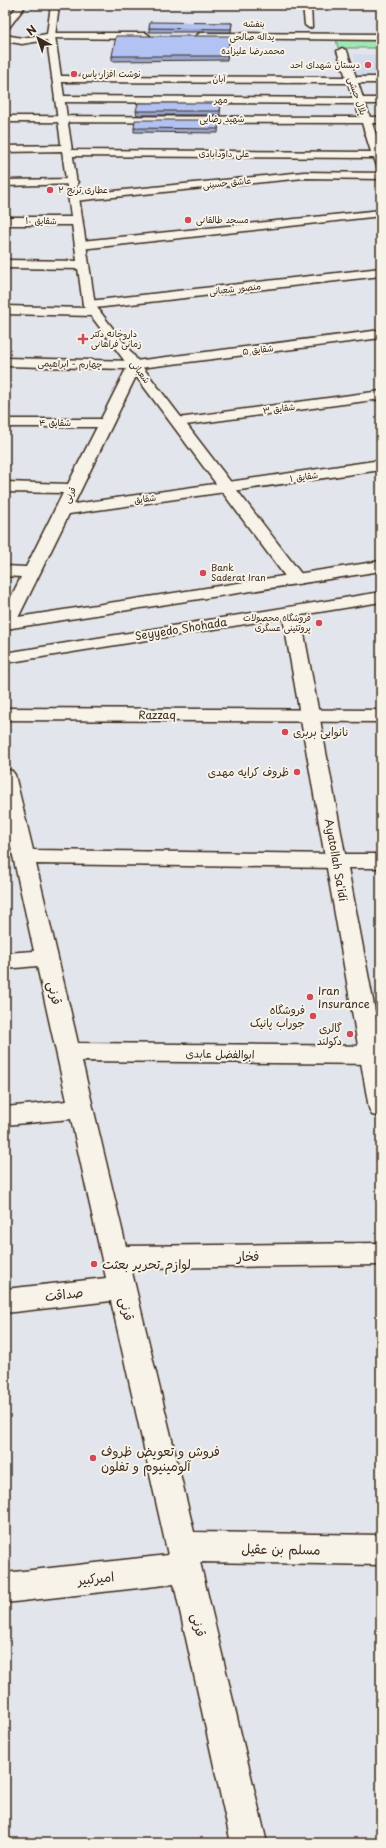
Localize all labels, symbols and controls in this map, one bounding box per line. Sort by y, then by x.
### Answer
street label: بنفشه [243,16,265,30]
north arrow [18,18,58,58]
text: N [22,20,40,39]
street label: یداله صالحی [230,29,275,43]
street label: محمدرضا علیزاده [221,43,285,57]
place label: دبستان شهدای احد [290,57,360,71]
marker: دبستان شهدای احد [363,60,373,70]
place label: نوشت افزار یاس [82,66,141,80]
marker: نوشت افزار یاس [69,69,79,79]
street label: آبان [212,71,226,85]
street label: بلال حبشی [345,75,371,117]
street label: مهر [213,92,228,106]
street label: شهید رضایی [200,111,244,125]
street label: علی داودآبادی [199,146,249,160]
street label: عاشق حسینی [202,172,252,192]
place label: عطاری ترنج ۲ [58,182,108,196]
marker: عطاری ترنج ۲ [45,185,55,195]
place label: مسجد طالقانی [196,212,249,226]
street label: شقایق ۱۰ [25,213,57,227]
marker: مسجد طالقانی [183,215,193,225]
street label: منصور شعبانی [208,278,262,298]
place label: داروخانه دکتر زمانی فراهانی [90,326,141,350]
marker: داروخانه دکتر زمانی فراهانی [78,334,88,344]
street label: شقایق ۵ [241,340,274,358]
street label: چهارم - ابراهیمی [37,355,103,372]
street label: شعبانی [127,357,154,386]
street label: شقایق ۳ [262,399,296,417]
street label: شقایق ۴ [39,415,71,429]
street label: شقایق ۱ [289,467,319,485]
street label: قرنی [59,484,79,505]
street label: شقایق [133,490,157,506]
place label: Bank Saderat Iran [211,560,266,584]
marker: Bank Saderat Iran [198,568,208,578]
place label: فروشگاه محصولات پروتئینی عسگری [243,610,311,634]
street label: Seyyedo Shohada [134,613,228,644]
marker: فروشگاه محصولات پروتئینی عسگری [314,618,324,628]
street label: Razzaq [138,706,176,723]
place label: نانوایی بربری [293,723,349,740]
marker: نانوایی بربری [280,727,290,737]
place label: ظروف کرایه مهدی [208,763,289,780]
marker: ظروف کرایه مهدی [292,767,302,777]
street label: Ayatollah Sa'idi [321,817,352,903]
street label: قرنی [43,979,67,1007]
place label: Iran Insurance [318,982,370,1012]
marker: Iran Insurance [305,992,315,1002]
place label: فروشگاه جوراب پانیک [250,1001,305,1031]
marker: فروشگاه جوراب پانیک [308,1011,318,1021]
place label: گالری دکولند [317,1019,342,1049]
marker: گالری دکولند [345,1029,355,1039]
street label: ابوالفضل عابدی [185,1044,255,1063]
street label: فخار [236,1246,259,1265]
place label: لوازم تحریر بعثت [102,1254,191,1275]
marker: لوازم تحریر بعثت [89,1259,99,1269]
street label: صداقت [44,1282,84,1305]
street label: قرنی [115,1295,139,1323]
place label: فروش و تعویض ظروف آلومینیوم و تفلون [101,1441,220,1477]
marker: فروش و تعویض ظروف آلومینیوم و تفلون [88,1453,98,1463]
street label: مسلم بن عقیل [241,1538,321,1561]
street label: امیرکبیر [76,1566,115,1589]
street label: قرنی [187,1611,211,1639]

